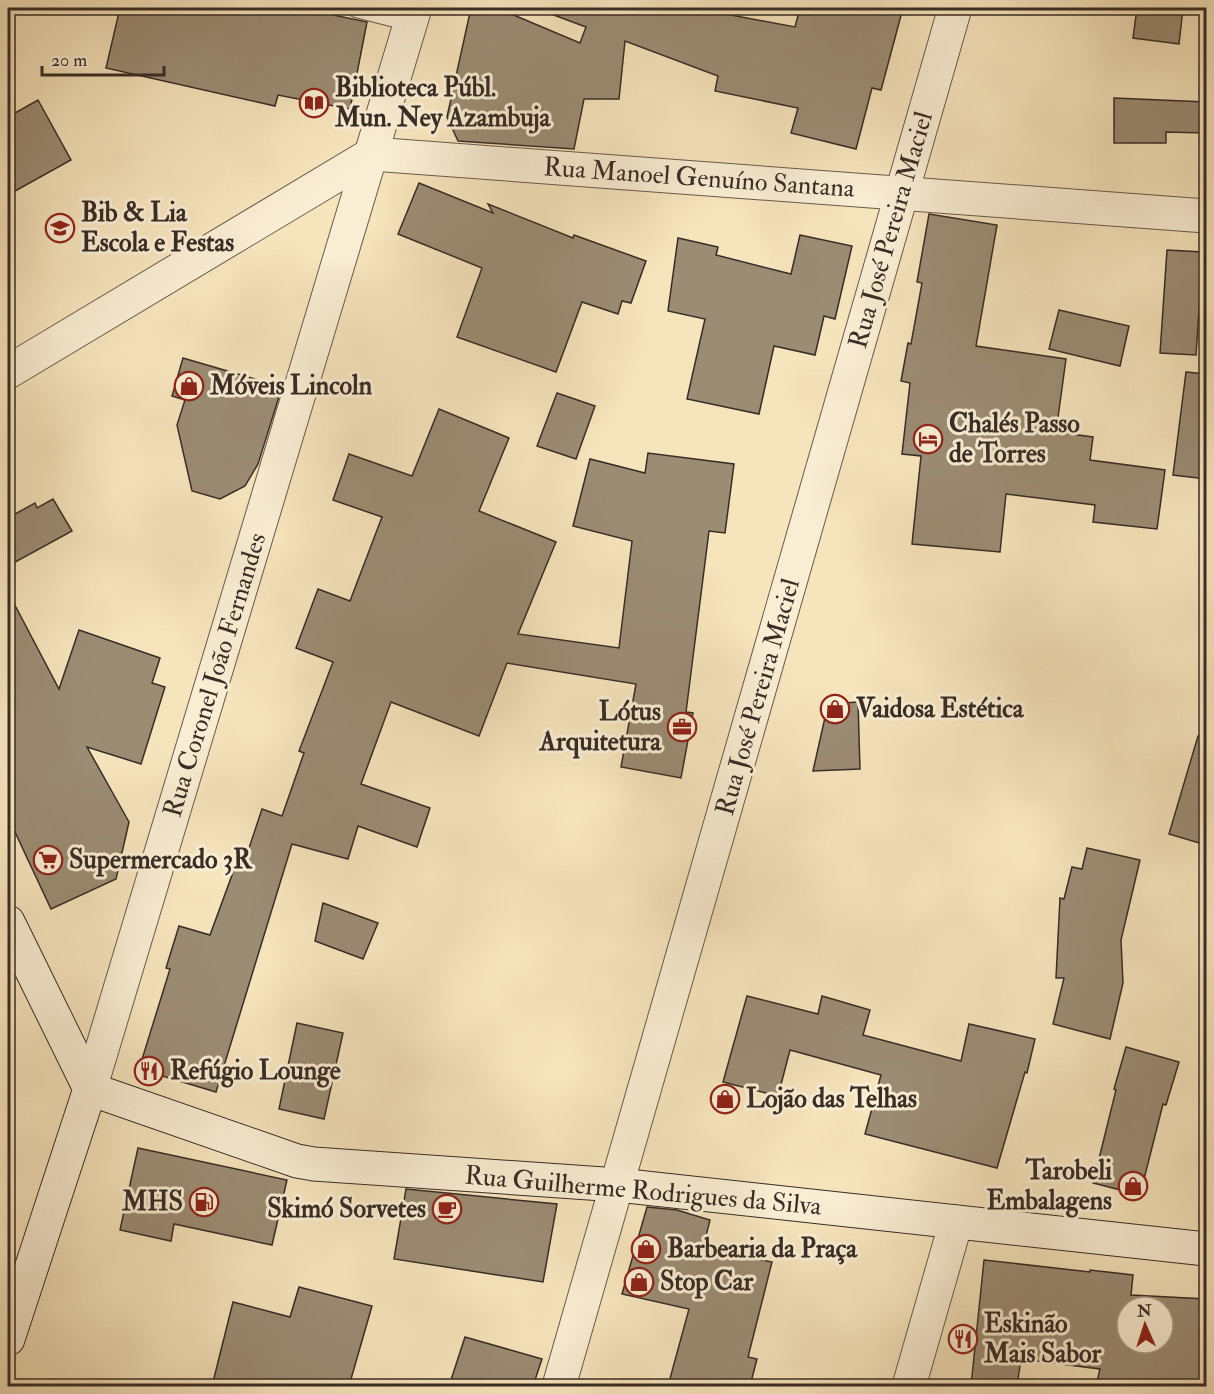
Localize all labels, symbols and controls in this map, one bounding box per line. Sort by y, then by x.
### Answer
scale bar [42,39,164,77]
text: 20 m [51,49,87,72]
place label: Biblioteca Públ. Mun. Ney Azambuja [334,72,552,135]
library icon: Biblioteca Públ. Mun. Ney Azambuja [298,87,330,119]
street label: Rua José Pereira Maciel [842,108,940,352]
street label: Rua Manoel Genuíno Santana [542,151,856,205]
place label: Bib & Lia Escola e Festas [81,197,234,259]
school or university icon: Bib & Lia Escola e Festas [44,212,76,244]
shop icon: Móveis Lincoln [173,370,205,402]
place label: Móveis Lincoln [209,370,373,402]
place label: Chalés Passo de Torres [949,408,1080,470]
hotel icon: Chalés Passo de Torres [912,423,944,455]
street label: Rua Coronel João Fernandes [156,529,274,821]
street label: Rua José Pereira Maciel [709,575,807,819]
shop icon: Vaidosa Estética [819,693,851,725]
place label: Vaidosa Estética [855,693,1025,725]
place label: Lótus Arquitetura [538,696,662,759]
office icon: Lótus Arquitetura [666,711,698,743]
supermarket icon: Supermercado 3R [32,844,64,876]
place label: Supermercado 3R [69,844,253,877]
restaurant icon: Refúgio Lounge [133,1055,165,1087]
place label: Refúgio Lounge [170,1055,341,1088]
shop icon: Lojão das Telhas [709,1083,741,1115]
place label: Lojão das Telhas [746,1083,917,1115]
place label: Tarobeli Embalagens [986,1155,1112,1218]
street label: Rua Guilherme Rodrigues da Silva [463,1159,823,1223]
shop icon: Tarobeli Embalagens [1117,1170,1149,1202]
place label: MHS [121,1186,183,1218]
fuel station icon: MHS [188,1186,220,1218]
place label: Skimó Sorvetes [267,1193,426,1225]
cafe icon: Skimó Sorvetes [431,1193,463,1225]
shop icon: Barbearia da Praça [630,1233,662,1265]
place label: Barbearia da Praça [667,1233,858,1265]
shop icon: Stop Car [623,1266,655,1298]
place label: Stop Car [660,1266,754,1299]
north arrow [1115,1295,1175,1355]
text: N [1136,1301,1153,1321]
place label: Eskinão Mais Sabor [983,1308,1101,1370]
restaurant icon: Eskinão Mais Sabor [947,1323,979,1355]

